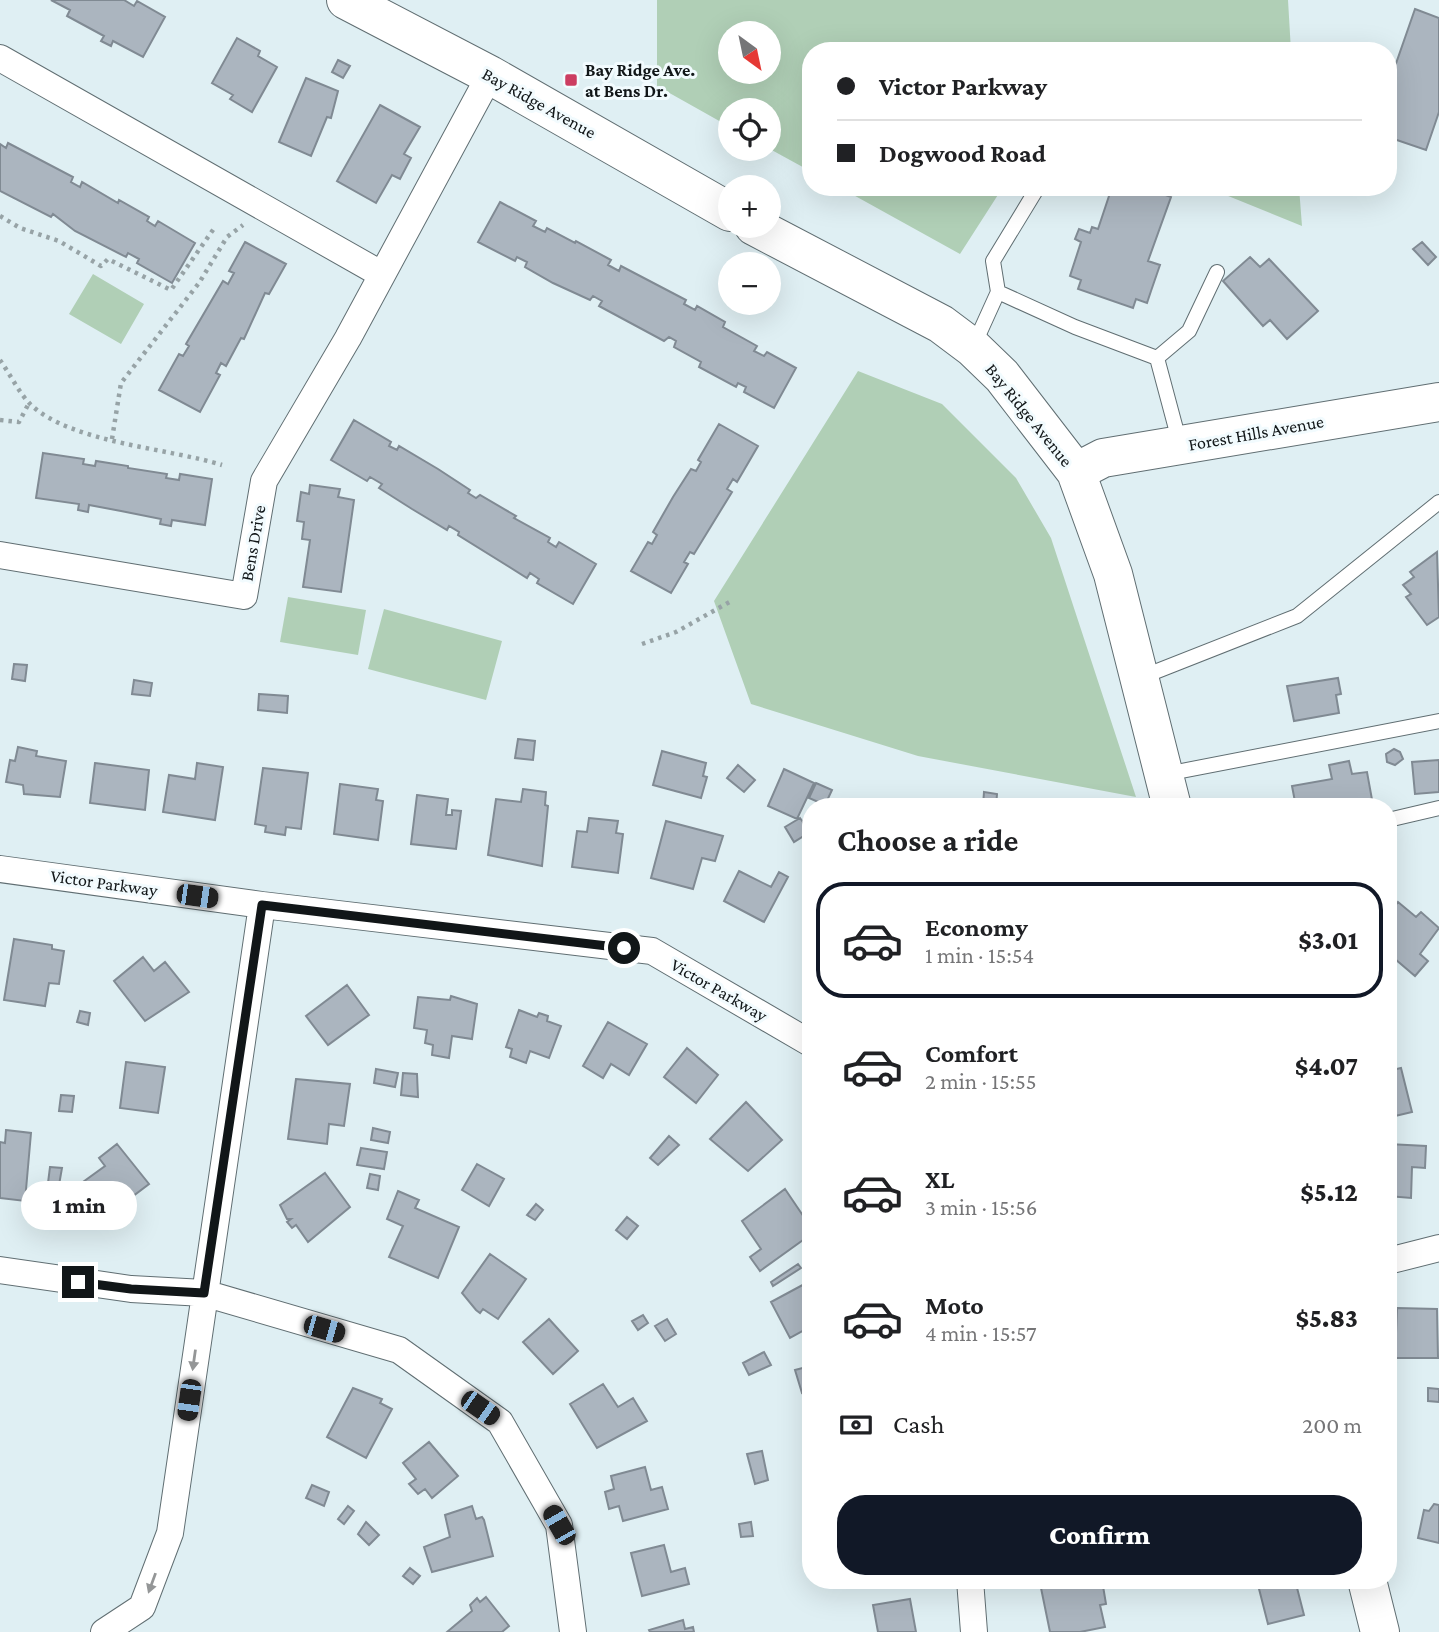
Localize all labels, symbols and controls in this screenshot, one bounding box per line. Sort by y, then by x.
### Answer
north arrow [718,21,780,84]
map controls [718,21,781,315]
place label: Bay Ridge Ave. at Bens Dr. [585,60,695,101]
street label: Bay Ridge Avenue [479,64,599,143]
marker: Bay Ridge Ave. at Bens Dr. [563,72,579,88]
text: Victor Parkway [879,72,1047,101]
button: locate [718,98,781,161]
text: Dogwood Road [879,139,1046,168]
button: + [718,175,781,238]
button: − [718,252,781,315]
street label: Bay Ridge Avenue [981,359,1077,471]
street label: Forest Hills Avenue [1187,411,1325,455]
street label: Bens Drive [236,503,270,583]
text: Choose a ride [837,822,1018,858]
street label: Victor Parkway [49,866,160,901]
car [175,883,220,909]
icon: car [841,909,904,972]
text: Economy [925,913,1028,942]
text: $3.01 [1298,926,1358,955]
route start [608,932,640,964]
text: 1 min · 15:54 [925,942,1034,968]
street label: Victor Parkway [667,954,771,1026]
icon: car [841,1035,904,1098]
text: Comfort [925,1039,1018,1068]
text: $4.07 [1295,1052,1358,1081]
text: 2 min · 15:55 [925,1068,1037,1094]
icon: car [841,1161,904,1224]
text: XL [925,1165,954,1194]
text: $5.12 [1300,1178,1358,1207]
callout: 1 min [20,1180,136,1230]
text: 1 min [52,1192,106,1218]
text: 3 min · 15:56 [925,1194,1038,1220]
route end [62,1266,94,1298]
icon: car [841,1287,904,1350]
text: Moto [925,1291,984,1320]
text: $5.83 [1296,1304,1358,1333]
car [301,1313,348,1345]
text: 4 min · 15:57 [925,1320,1037,1346]
one-way arrow [189,1350,200,1372]
car [176,1378,203,1422]
car [457,1387,504,1429]
icon: cash [837,1406,875,1444]
text: Cash [893,1410,944,1439]
text: 200 m [1302,1412,1362,1438]
button: Confirm [837,1495,1362,1575]
car [540,1502,579,1548]
one-way arrow [146,1572,157,1593]

